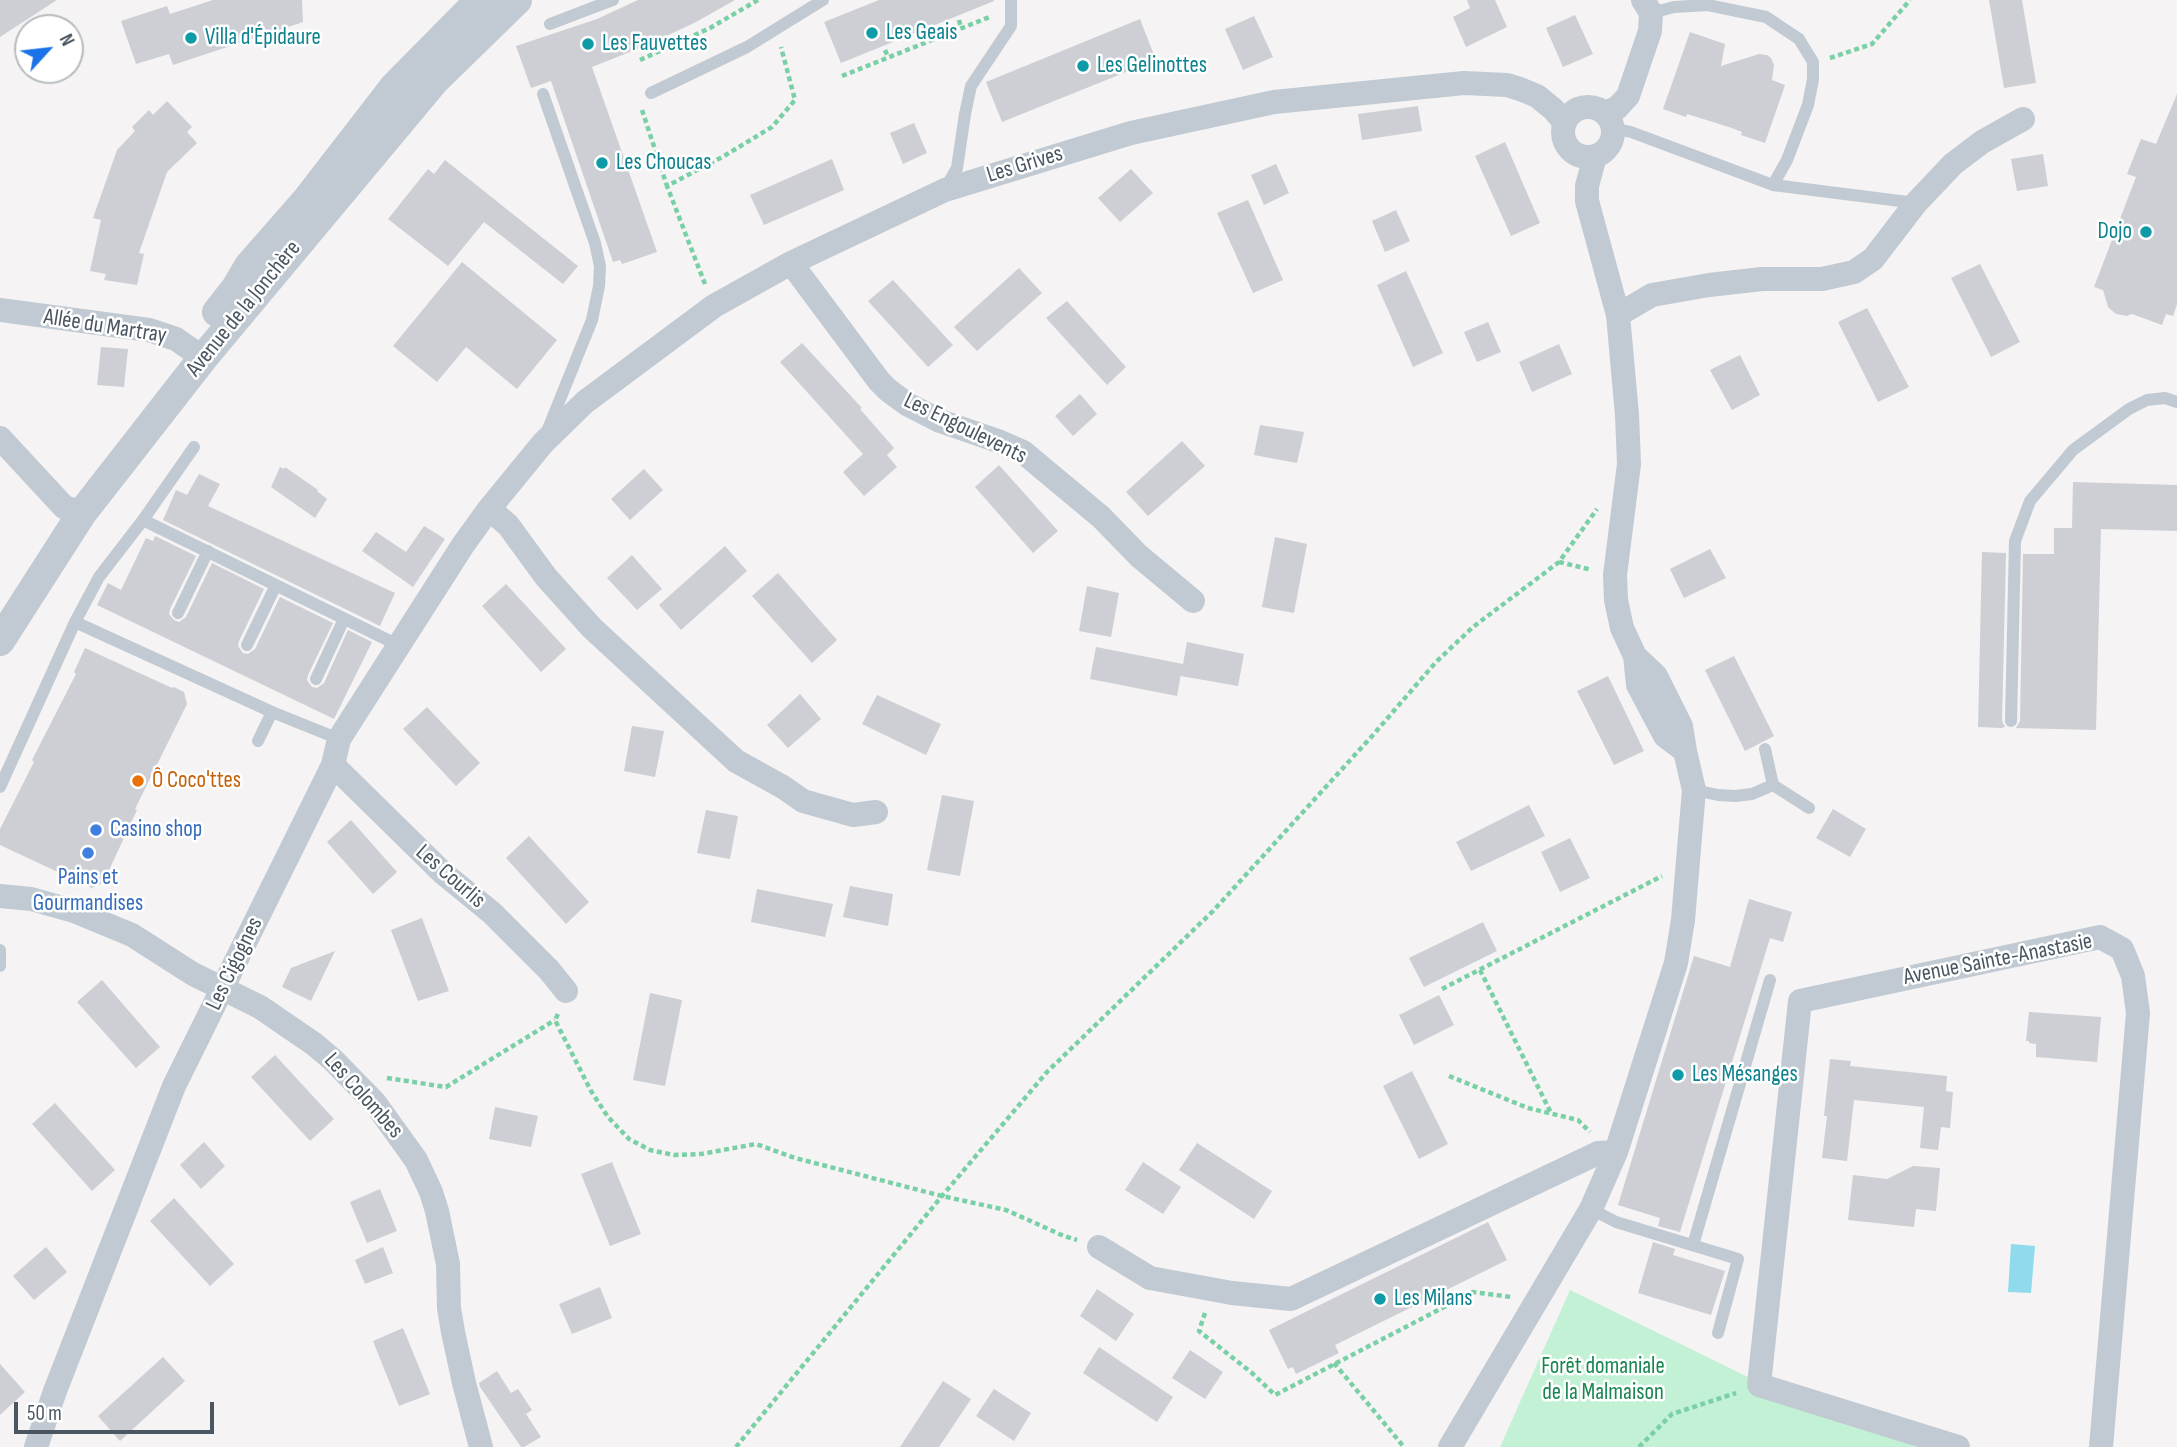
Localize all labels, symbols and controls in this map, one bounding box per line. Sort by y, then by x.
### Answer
north arrow [14,14,84,84]
place label: Les Geais [886,19,958,47]
place label: Villa d'Épidaure [205,24,321,52]
marker: Les Geais [864,25,880,41]
text: N [54,30,79,50]
marker: Villa d'Épidaure [183,30,199,46]
place label: Les Fauvettes [602,30,707,58]
marker: Les Fauvettes [580,36,596,52]
place label: Les Gelinottes [1097,52,1207,80]
marker: Les Gelinottes [1075,58,1091,74]
street label: Les Grives [984,140,1066,190]
place label: Les Choucas [616,149,712,177]
marker: Les Choucas [594,155,610,171]
place label: Dojo [2097,218,2132,246]
marker: Dojo [2138,224,2154,240]
street label: Avenue de la Jonchère [181,235,307,383]
street label: Allée du Martray [42,304,168,350]
street label: Les Engoulevents [899,387,1031,471]
place label: Ô Coco'ttes [152,767,241,795]
marker: Ô Coco'ttes [130,773,146,789]
place label: Casino shop [110,816,202,844]
marker: Casino shop [88,822,104,838]
street label: Les Courlis [409,839,491,915]
marker: Pains et Gourmandises [80,845,96,861]
place label: Pains et Gourmandises [33,864,143,918]
street label: Les Cigognes [201,913,269,1015]
street label: Avenue Sainte-Anastasie [1901,928,2095,992]
street label: Les Colombes [317,1048,409,1144]
place label: Les Mésanges [1692,1061,1798,1089]
marker: Les Mésanges [1670,1067,1686,1083]
place label: Les Milans [1394,1285,1473,1313]
marker: Les Milans [1372,1291,1388,1307]
park label: Forêt domaniale de la Malmaison [1541,1353,1665,1407]
scale bar [18,1388,217,1432]
text: 50 m [27,1401,62,1426]

